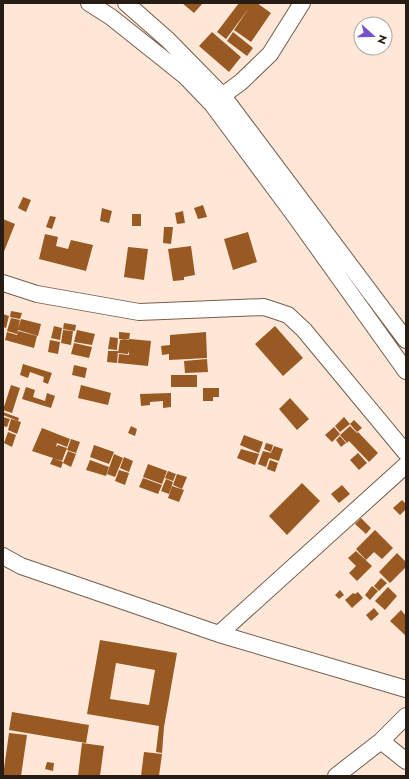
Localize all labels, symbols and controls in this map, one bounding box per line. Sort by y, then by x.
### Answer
north arrow [353,16,393,56]
text: N [373,33,391,47]

